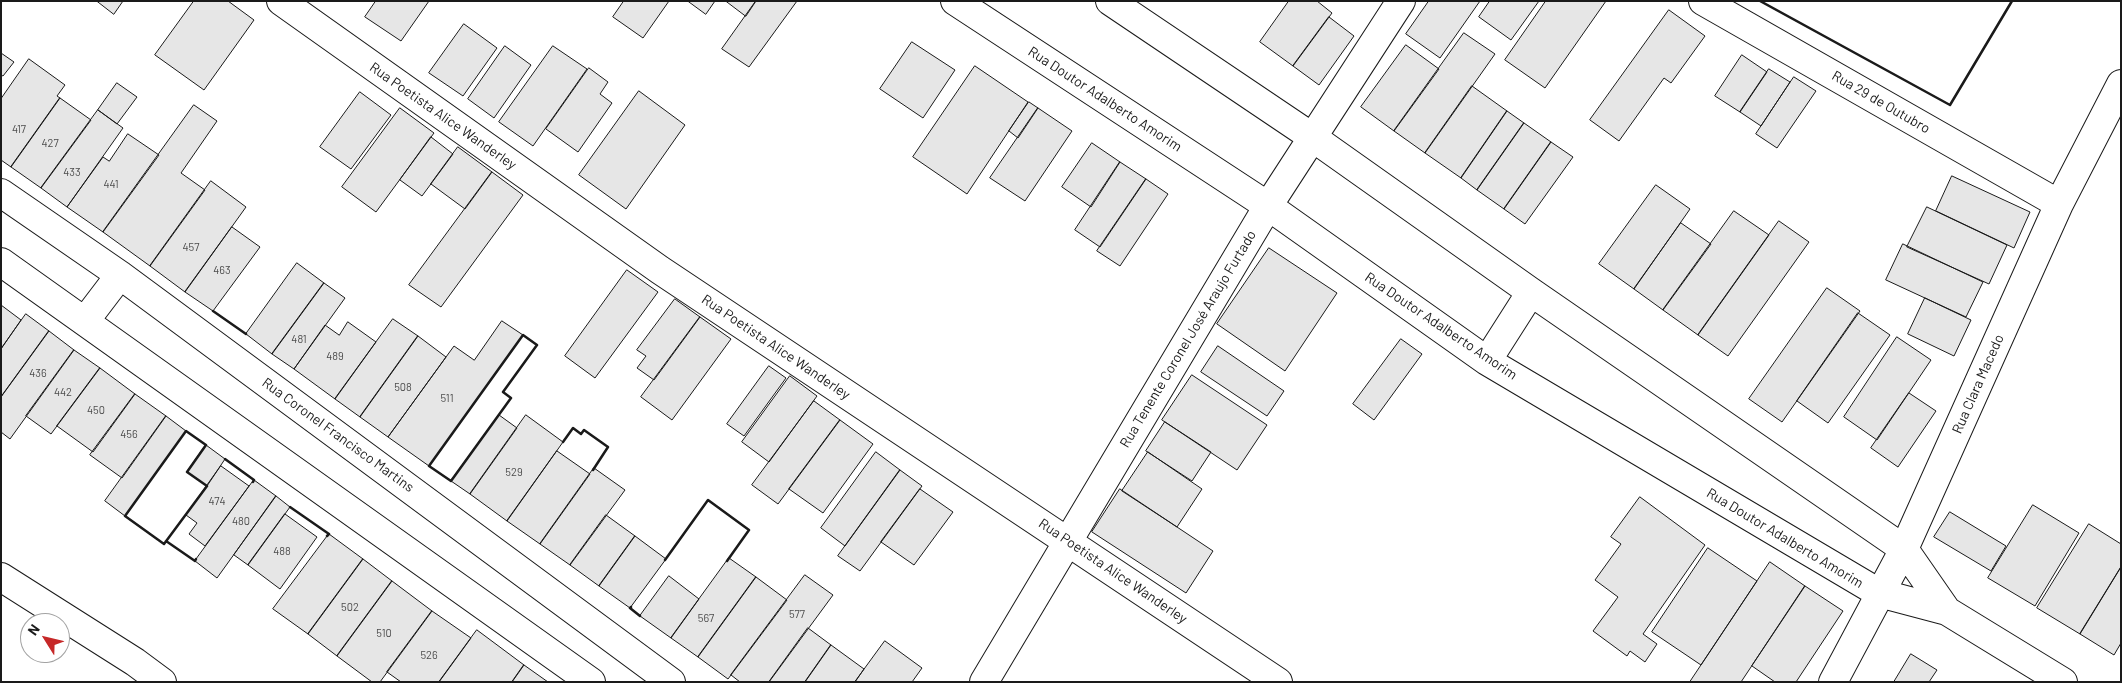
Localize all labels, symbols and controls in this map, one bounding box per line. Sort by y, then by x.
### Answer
street label: Rua Doutor Adalberto Amorim [1025,43,1185,155]
street label: Rua Poetista Alice Wanderley [366,59,520,173]
street label: Rua 29 de Outubro [1829,67,1933,137]
house number: 417 [12,122,26,136]
house number: 427 [41,136,59,150]
house number: 433 [63,165,81,179]
house number: 441 [104,177,118,191]
street label: Rua Tenente Coronel José Araujo Furtado [1116,227,1260,451]
house number: 457 [183,240,199,254]
house number: 463 [213,263,231,277]
street label: Rua Doutor Adalberto Amorim [1362,269,1520,383]
street label: Rua Poetista Alice Wanderley [698,291,854,403]
house number: 481 [291,332,307,346]
street label: Rua Clara Macedo [1949,332,2007,436]
house number: 489 [326,349,344,363]
house number: 436 [29,366,47,380]
street label: Rua Coronel Francisco Martins [259,374,417,496]
house number: 508 [394,380,412,394]
house number: 442 [54,385,72,399]
house number: 511 [440,391,454,405]
house number: 450 [87,403,105,417]
house number: 456 [120,427,138,441]
house number: 529 [505,465,523,479]
street label: Rua Doutor Adalberto Amorim [1704,484,1866,592]
house number: 474 [209,494,225,508]
house number: 480 [232,514,250,528]
street label: Rua Poetista Alice Wanderley [1035,515,1191,627]
house number: 488 [273,544,291,558]
house number: 502 [341,600,359,614]
house number: 577 [789,607,805,621]
house number: 567 [698,611,714,625]
north arrow [20,613,70,663]
text: N [24,621,43,638]
house number: 510 [376,626,392,640]
house number: 526 [420,648,438,662]

